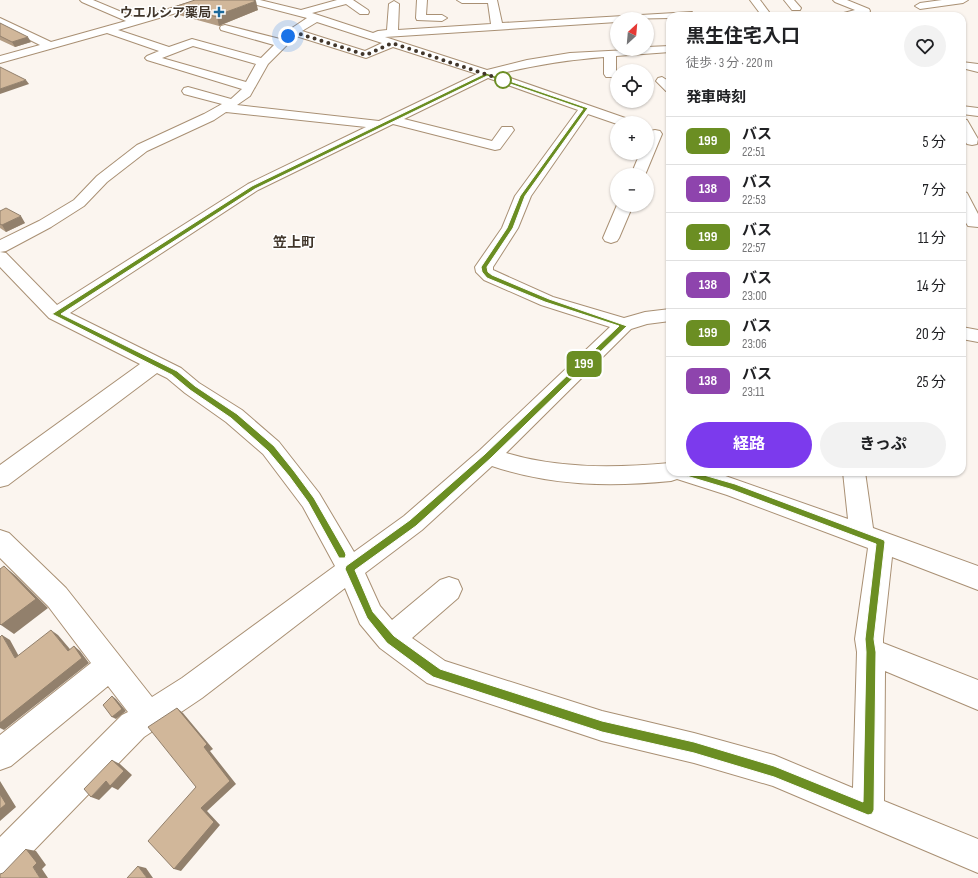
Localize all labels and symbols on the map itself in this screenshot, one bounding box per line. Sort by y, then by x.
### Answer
place label: ウエルシア薬局 [120,5,211,21]
marker: ウエルシア薬局 [214,7,224,17]
north arrow [610,12,654,56]
your location [278,26,298,46]
unlabelled marker [494,71,512,89]
district label: 笠上町 [273,234,315,251]
line badge: 199 [561,351,607,377]

